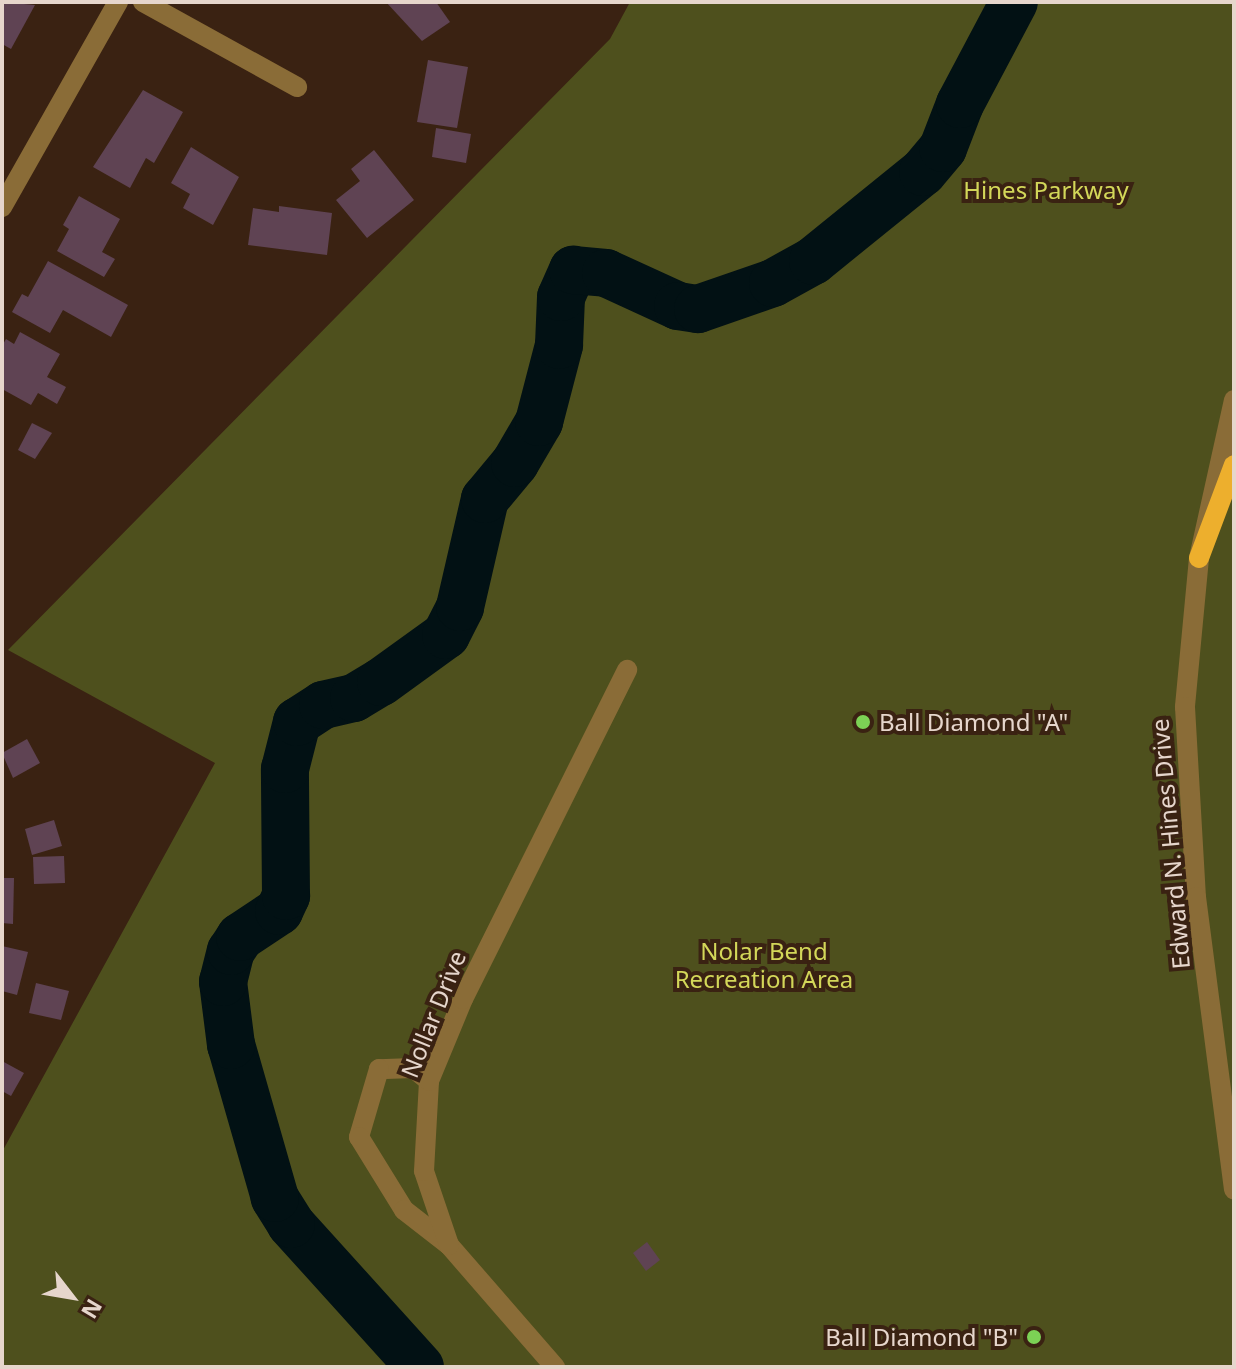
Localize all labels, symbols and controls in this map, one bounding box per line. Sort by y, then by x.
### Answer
park label: Hines Parkway [963,176,1129,204]
place label: Ball Diamond "A" [879,708,1068,736]
marker: Ball Diamond "A" [854,713,872,731]
street label: Edward N. Hines Drive [1145,718,1195,970]
park label: Nolar Bend Recreation Area [675,937,853,993]
street label: Nollar Drive [395,946,471,1082]
north arrow [32,1257,112,1337]
text: N [75,1294,110,1325]
place label: Ball Diamond "B" [825,1323,1018,1351]
marker: Ball Diamond "B" [1025,1328,1043,1346]

